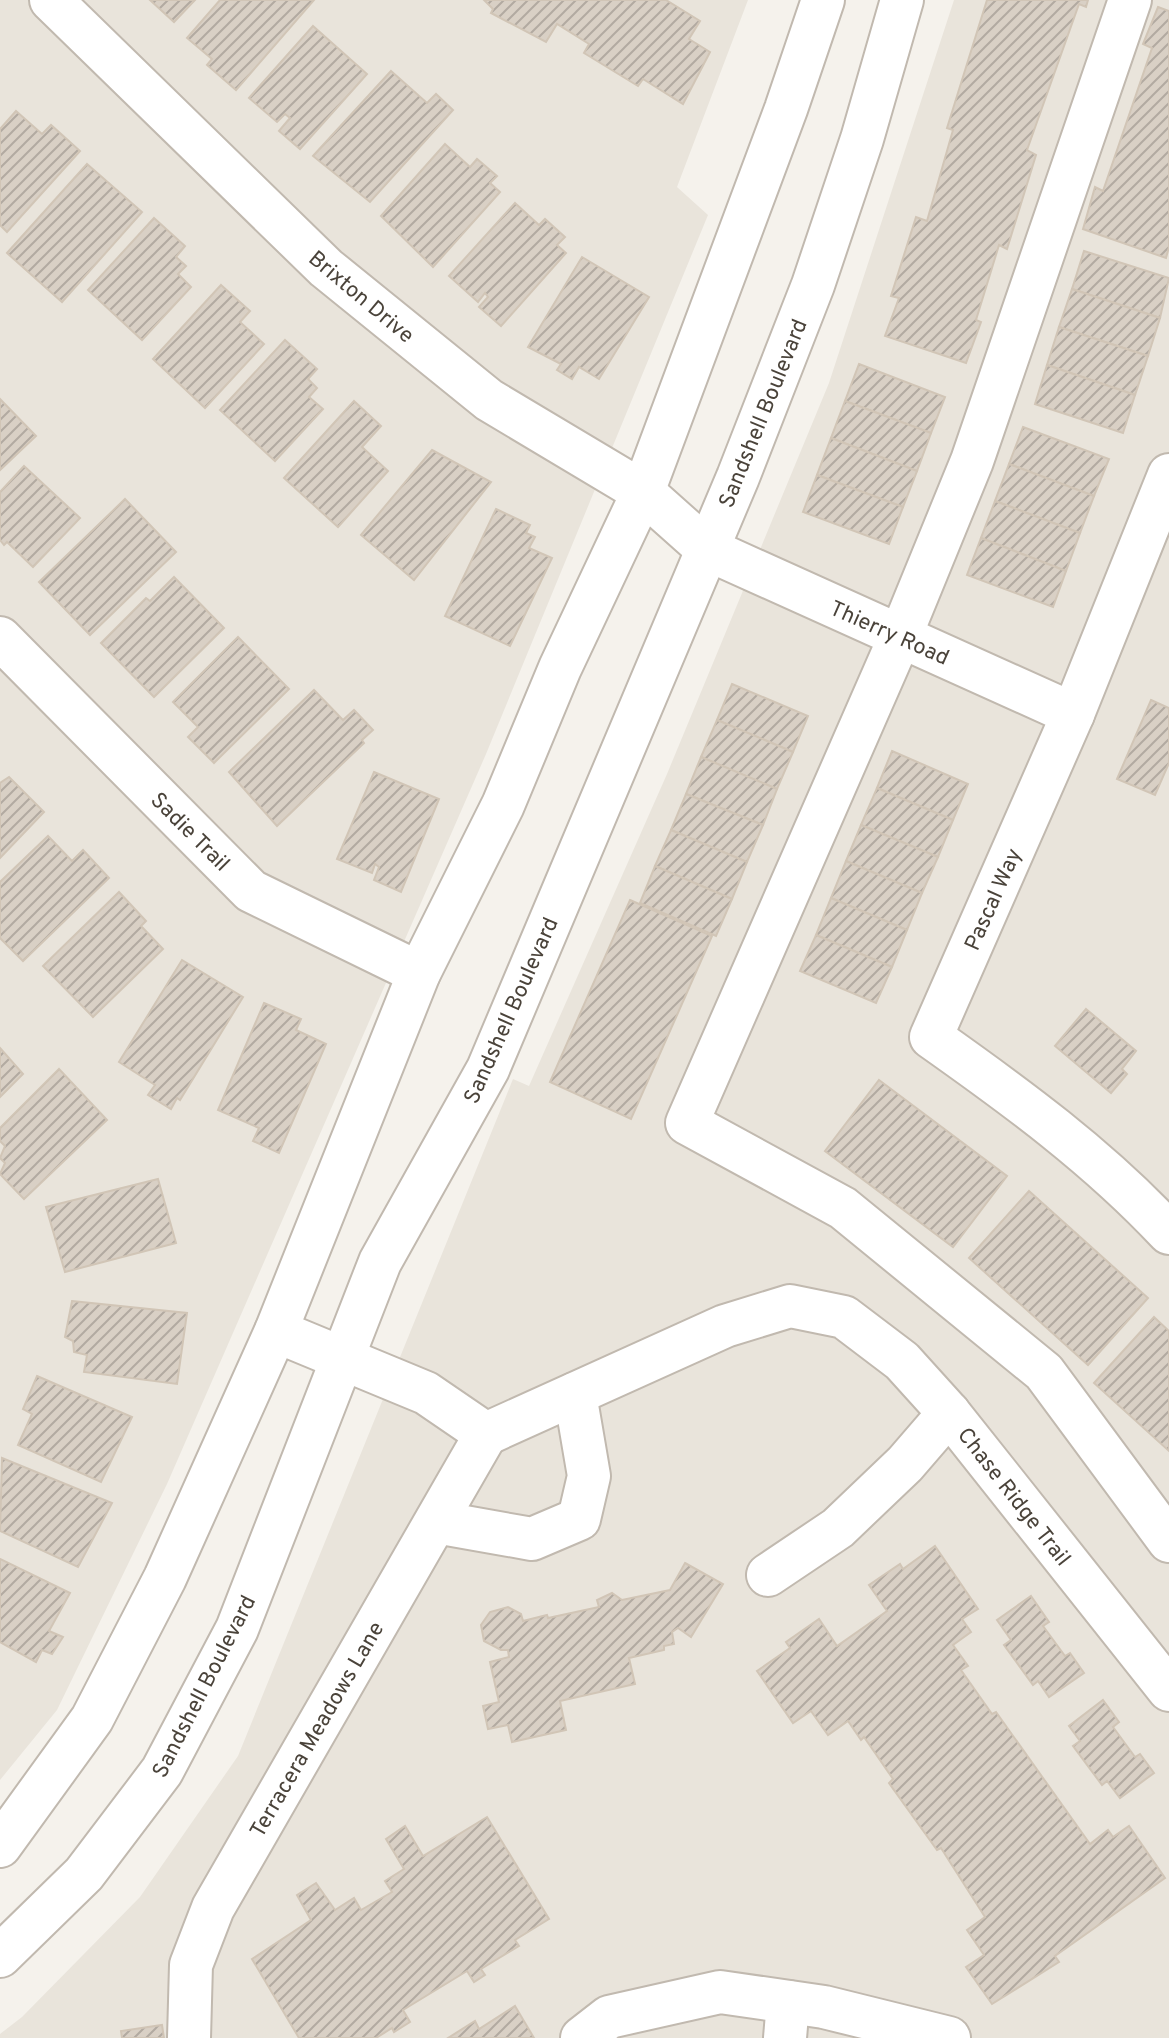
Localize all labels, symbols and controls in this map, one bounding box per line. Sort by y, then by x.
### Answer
street label: Brixton Drive [302,246,419,350]
street label: Sandshell Boulevard [714,316,815,512]
street label: Thierry Road [825,596,953,673]
street label: Sadie Trail [144,787,235,878]
street label: Pascal Way [960,845,1029,955]
street label: Sandshell Boulevard [459,914,566,1108]
street label: Chase Ridge Trail [951,1423,1075,1572]
street label: Sandshell Boulevard [148,1591,263,1783]
street label: Terracera Meadows Lane [245,1617,391,1843]

